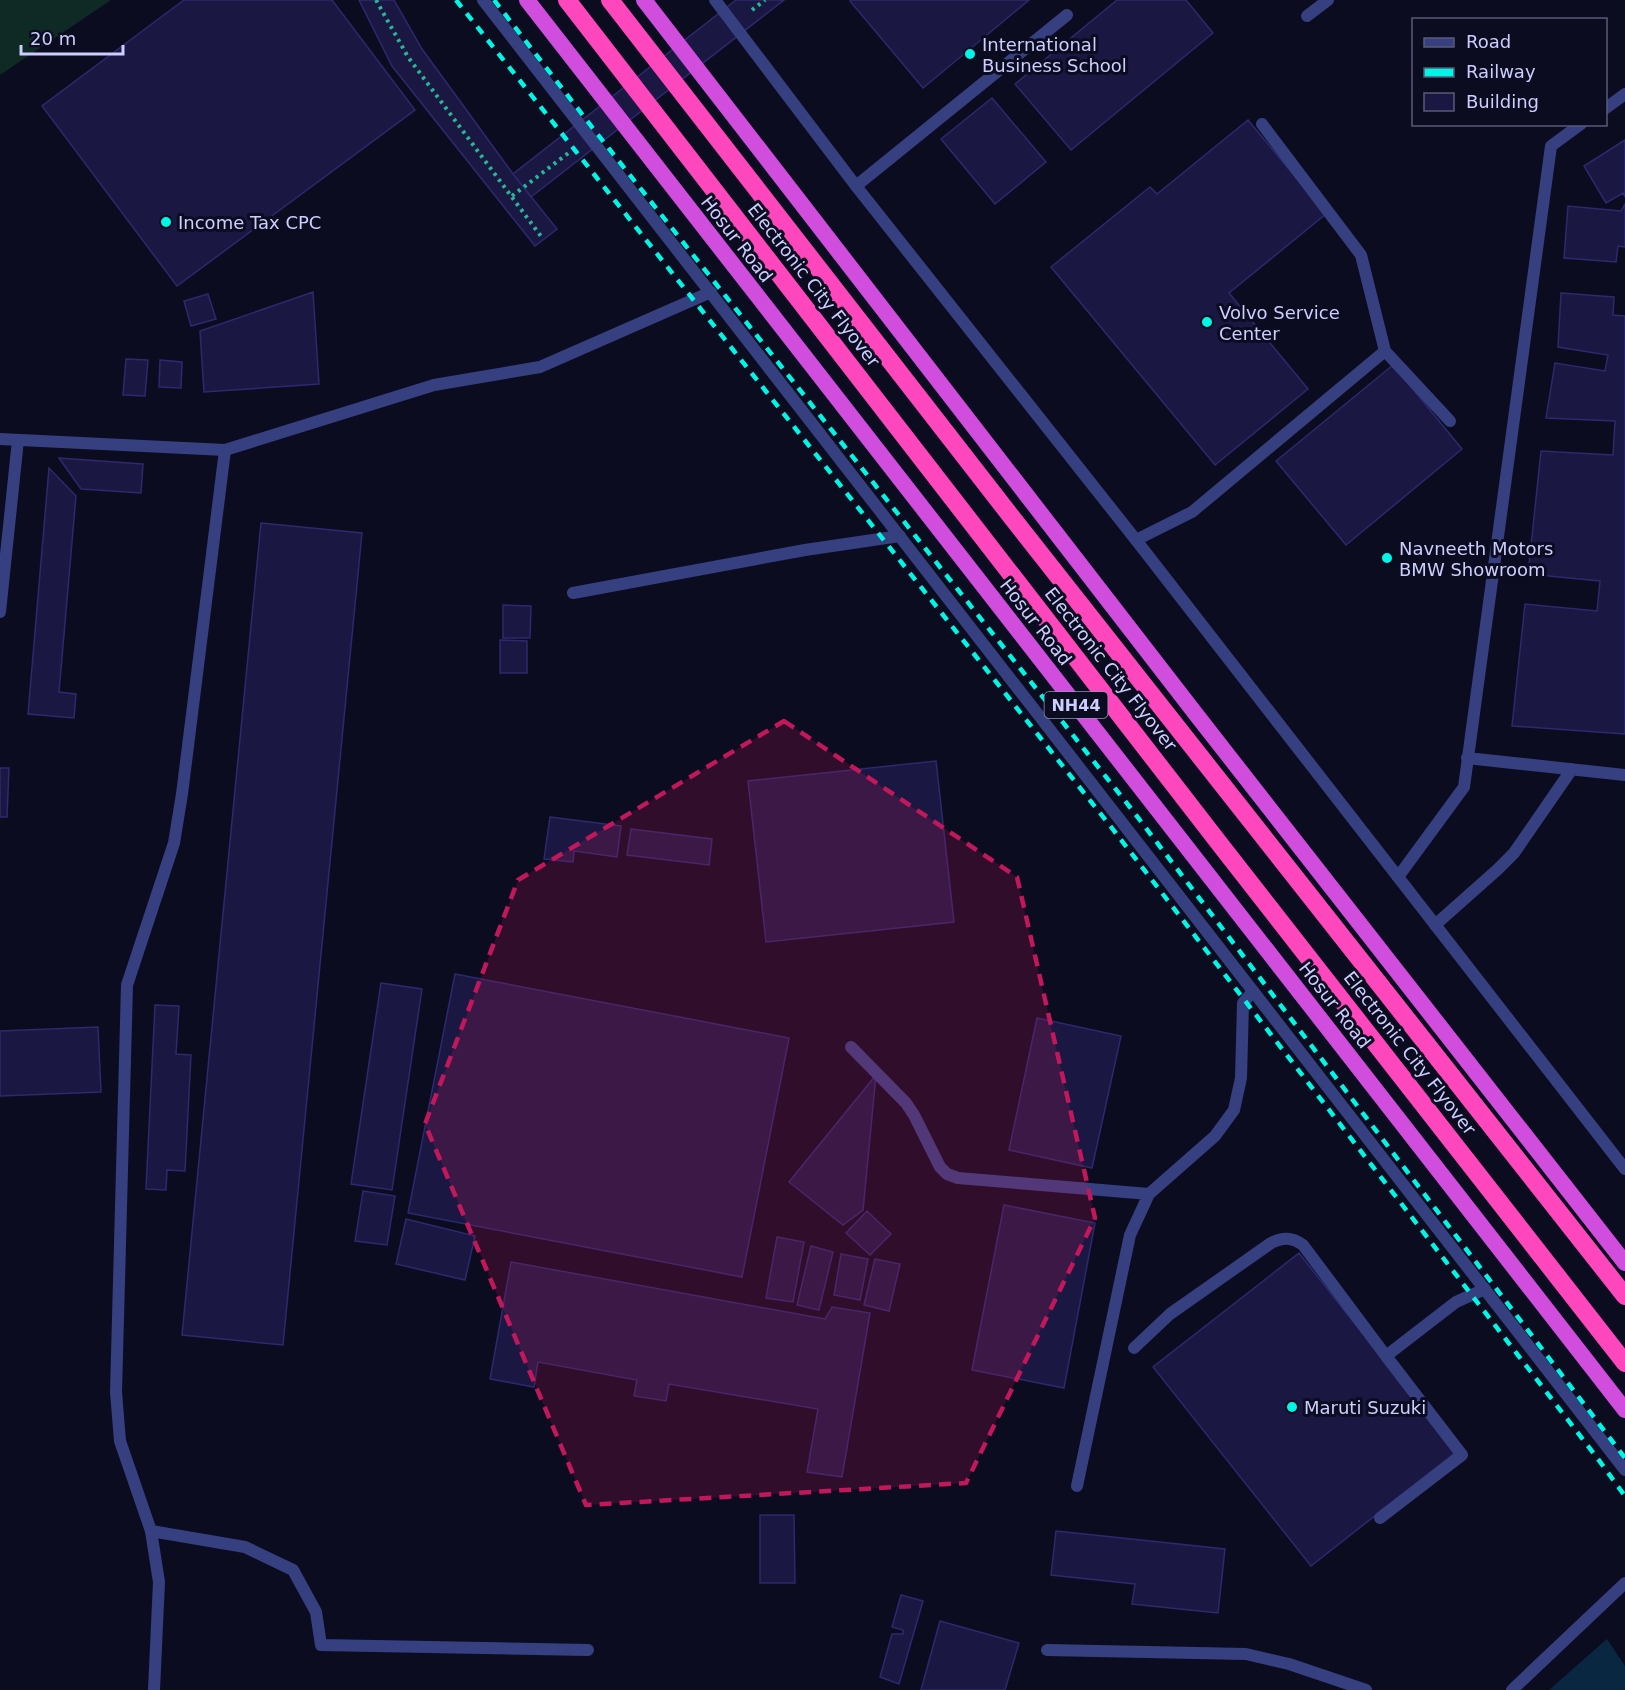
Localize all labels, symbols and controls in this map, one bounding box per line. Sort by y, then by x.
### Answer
scale bar [21,18,123,56]
legend [1412,18,1607,126]
text: 20 m [30,28,76,49]
text: Road [1466,31,1511,52]
place label: International Business School [982,34,1127,76]
marker: International Business School [963,47,977,61]
text: Railway [1466,61,1536,82]
text: Building [1466,91,1539,112]
street label: Hosur Road [697,192,777,286]
street label: Electronic City Flyover [744,199,885,371]
place label: Income Tax CPC [178,212,321,233]
marker: Income Tax CPC [159,215,173,229]
place label: Volvo Service Center [1219,302,1340,344]
marker: Volvo Service Center [1200,315,1214,329]
place label: Navneeth Motors BMW Showroom [1399,538,1553,580]
marker: Navneeth Motors BMW Showroom [1380,551,1394,565]
street label: Hosur Road [996,575,1076,669]
street label: Electronic City Flyover [1041,583,1182,755]
road number: NH44 [1044,692,1108,718]
street label: Hosur Road [1295,958,1375,1052]
street label: Electronic City Flyover [1340,967,1481,1139]
place label: Maruti Suzuki [1304,1397,1426,1418]
marker: Maruti Suzuki [1285,1400,1299,1414]

